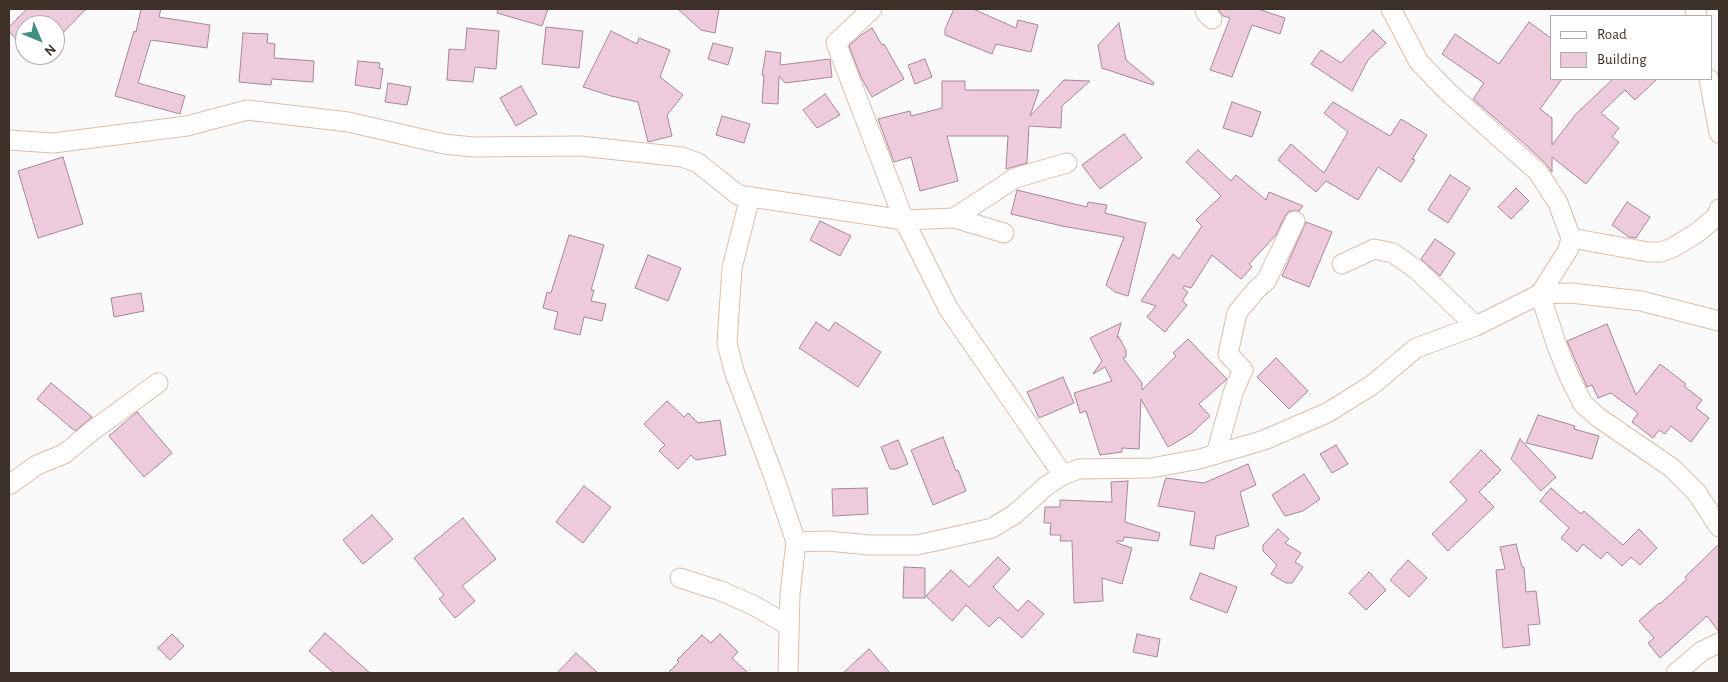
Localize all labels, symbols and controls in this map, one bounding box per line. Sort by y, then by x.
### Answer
north arrow [15,15,65,65]
legend [1550,15,1713,80]
text: Road [1597,27,1627,42]
text: N [42,42,58,58]
text: Building [1597,52,1647,67]

